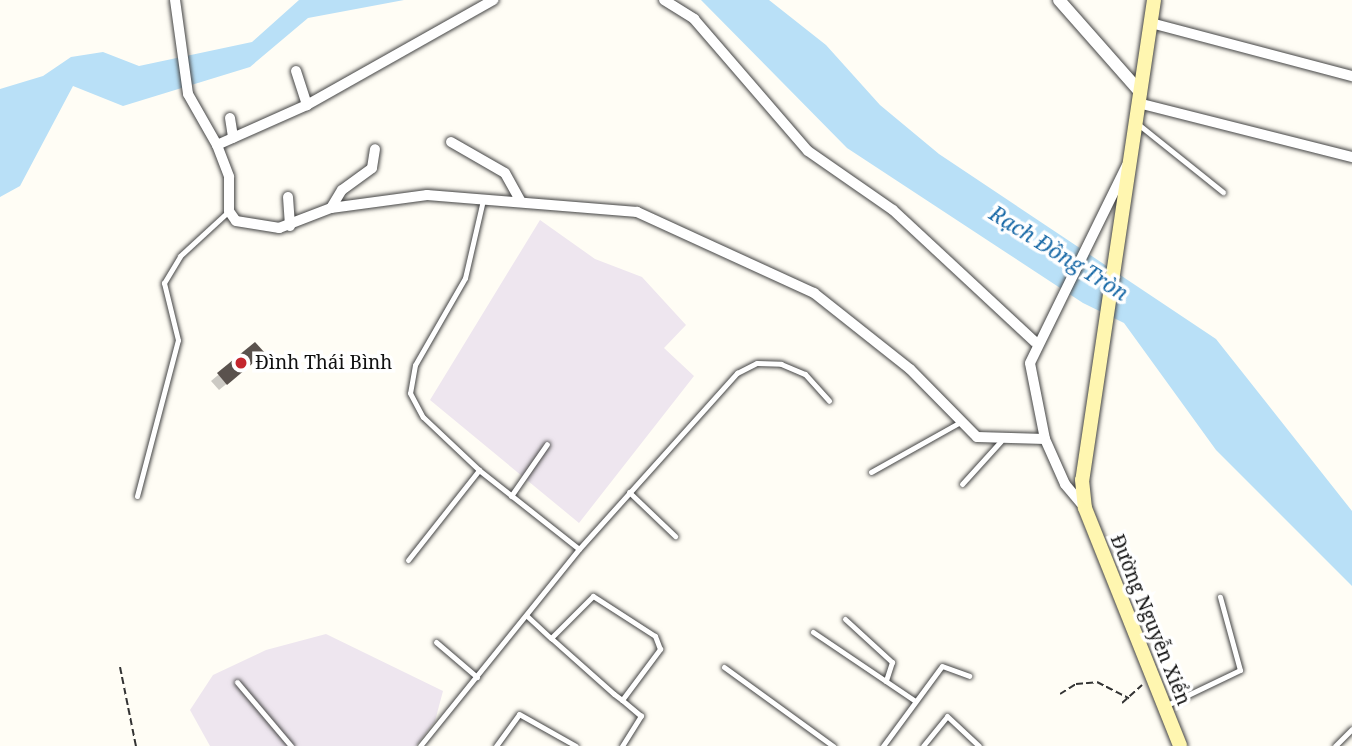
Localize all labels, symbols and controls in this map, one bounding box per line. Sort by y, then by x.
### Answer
water label: Rạch Đồng Tròn [985,200,1133,306]
place label: Đình Thái Bình [255,352,392,374]
marker: Đình Thái Bình [233,355,249,371]
street label: Đường Nguyễn Xiển [1105,531,1195,709]

